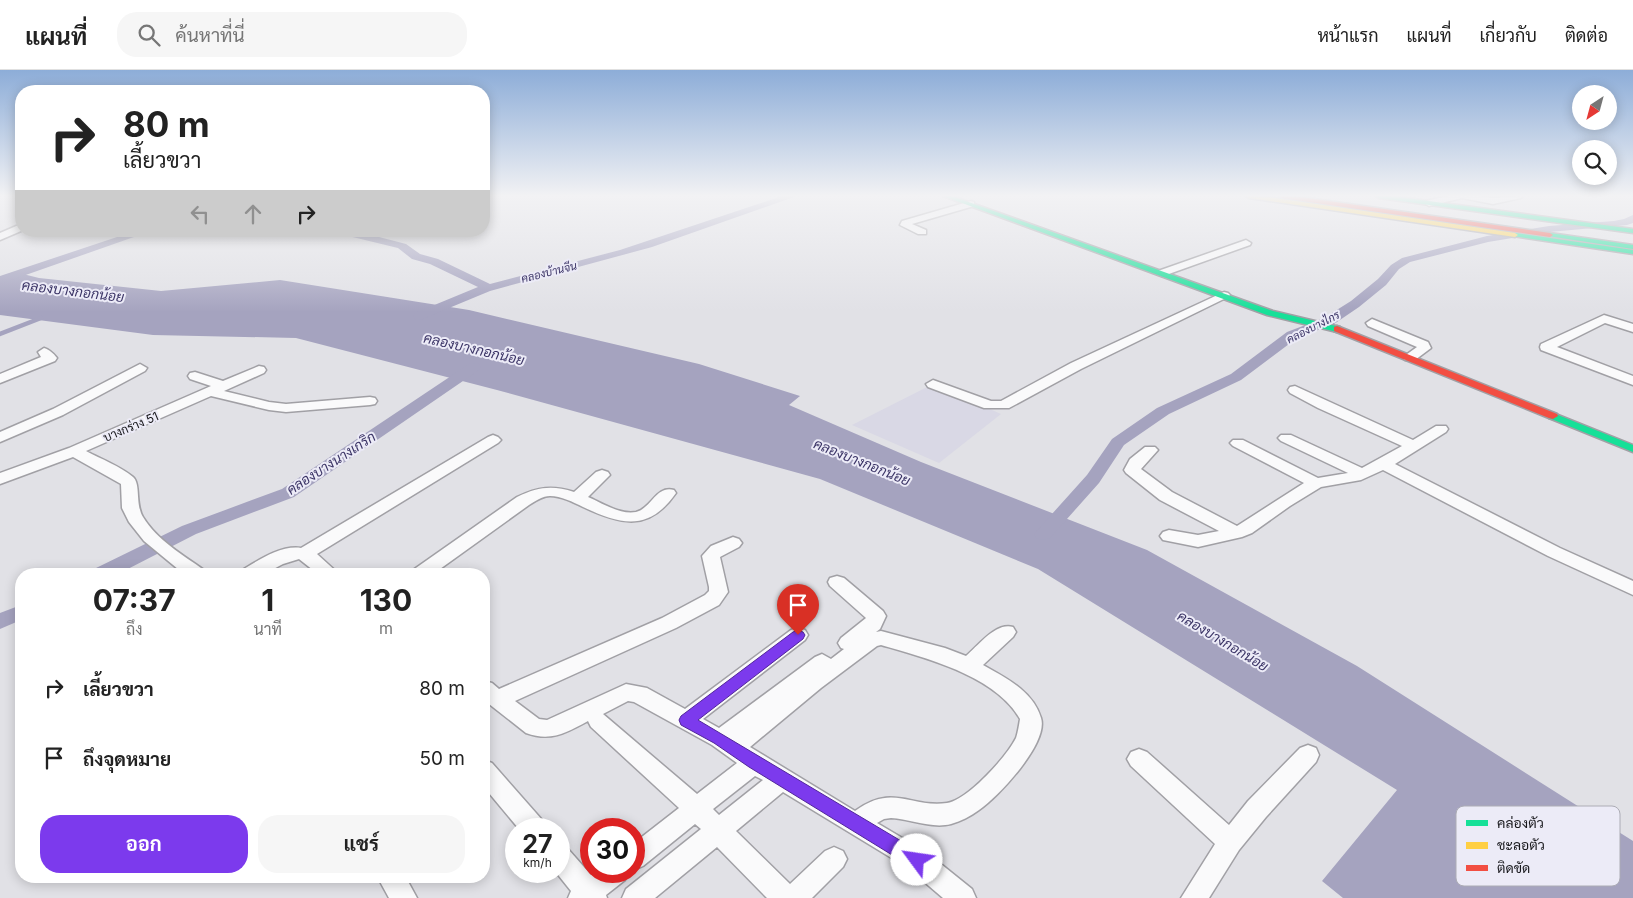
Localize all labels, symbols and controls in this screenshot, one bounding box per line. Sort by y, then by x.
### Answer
search box [117,12,467,57]
icon: search [135,21,163,49]
text: แผนที่ [25,22,87,51]
text: ค้นหาที่นี่ [175,24,245,47]
text: หน้าแรก [1317,25,1379,46]
text: แผนที่ [1407,25,1451,46]
text: เกี่ยวกับ [1479,25,1537,46]
text: ติดต่อ [1565,25,1608,46]
north arrow [1572,85,1618,130]
map controls [1572,85,1617,185]
text: 80 m [123,103,210,145]
icon: right [40,105,105,170]
button: search [1572,140,1617,185]
text: เลี้ยวขวา [123,147,201,173]
icon: left [186,200,214,228]
icon: ahead [239,200,267,228]
icon: right [292,200,320,228]
water label: คลองบ้านจีน [519,257,578,286]
water label: คลองบางกอกน้อย [21,276,125,305]
water label: คลองบางไกร [1284,306,1343,346]
water label: คลองบางกอกน้อย [422,329,526,368]
street label: บางกร่าง 51 [101,408,161,445]
water label: คลองบางนางเกริก [283,428,378,498]
water label: คลองบางกอกน้อย [811,434,913,489]
text: 07:37 [93,582,176,618]
text: 1 [261,582,274,618]
text: 130 [360,582,412,618]
pin [777,584,819,635]
icon: arrive [784,591,812,619]
water label: คลองบางกอกน้อย [1175,607,1272,674]
text: m [379,618,393,638]
text: ถึง [126,619,143,639]
text: นาที [253,619,282,639]
icon: right [40,674,68,702]
text: 80 m [419,677,465,700]
text: เลี้ยวขวา [83,678,154,701]
icon: arrive [40,744,68,772]
text: 50 m [419,747,465,770]
text: ถึงจุดหมาย [83,748,171,771]
legend [1456,806,1620,886]
text: คล่องตัว [1497,814,1544,831]
button: ออก [40,815,248,873]
button: แชร์ [258,815,465,873]
speed limit sign: 30 [580,818,645,883]
text: 27 [522,829,553,859]
position arrow [890,833,942,885]
text: ชะลอตัว [1497,836,1545,853]
text: km/h [523,855,552,870]
text: ติดขัด [1497,859,1530,876]

